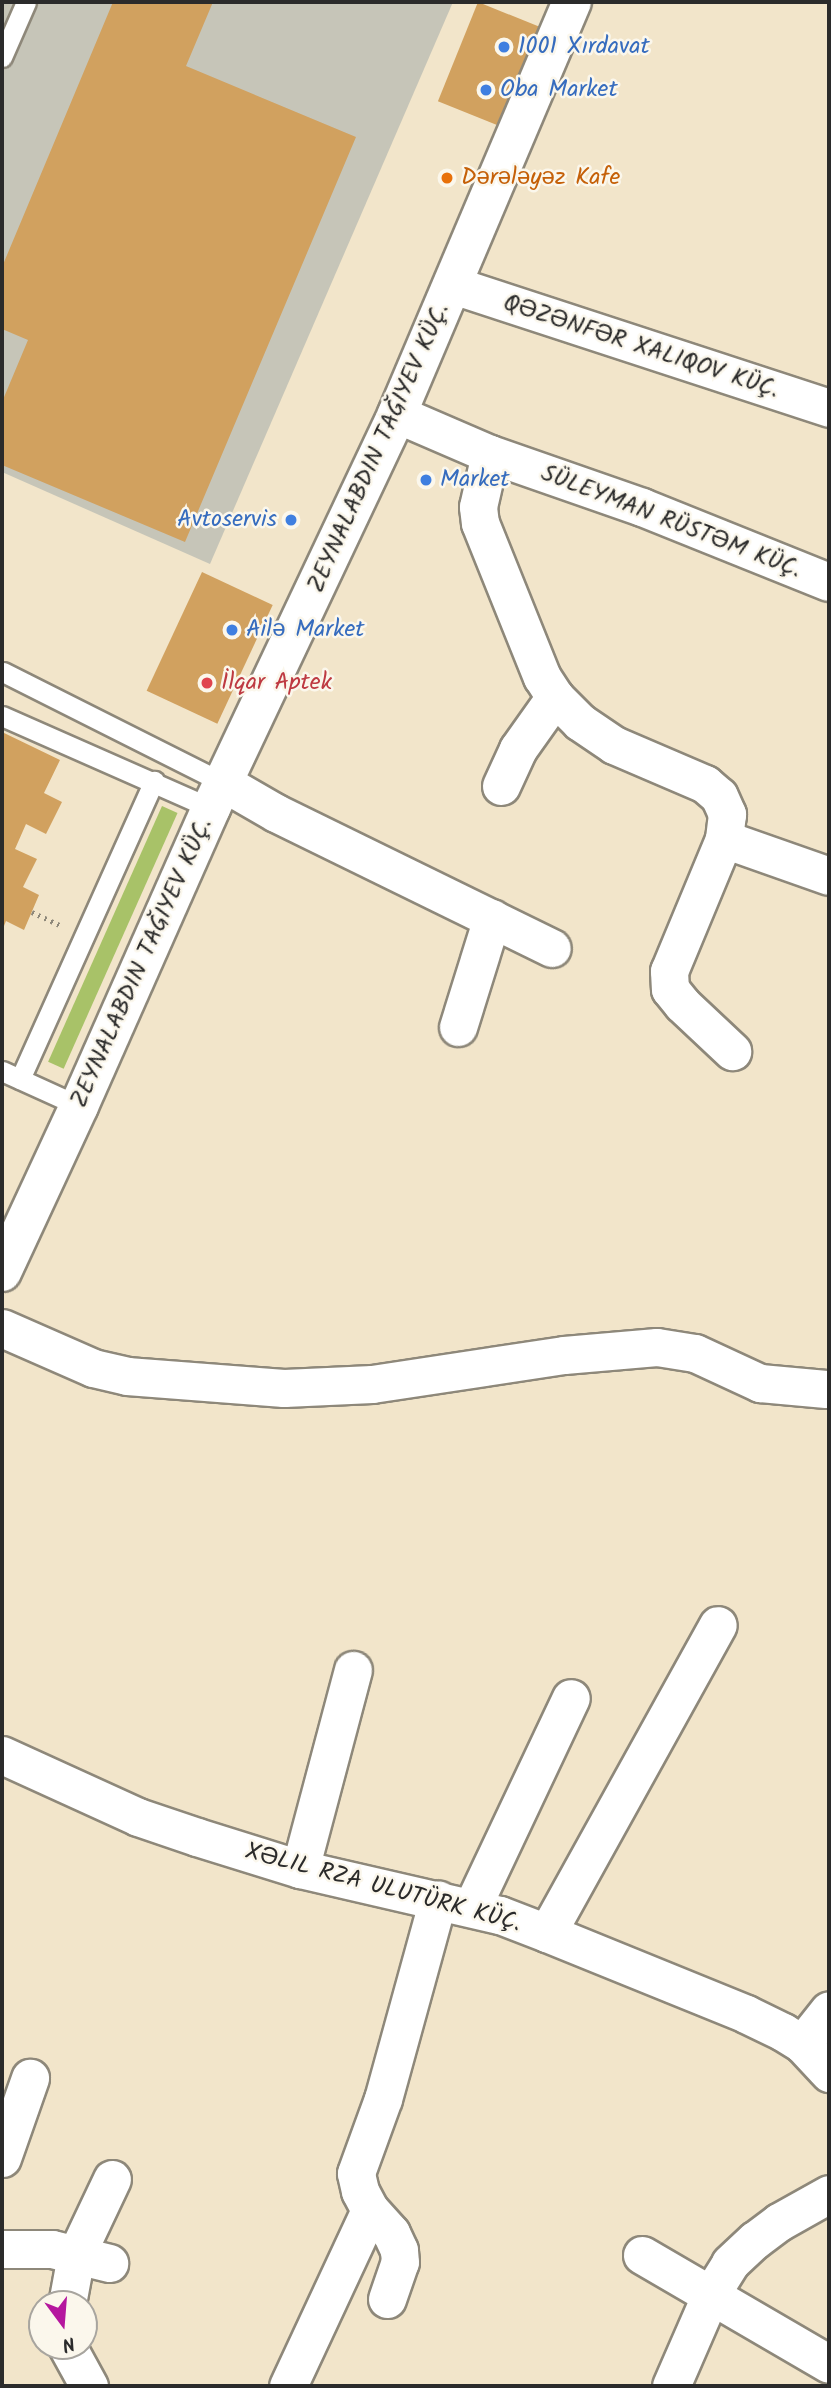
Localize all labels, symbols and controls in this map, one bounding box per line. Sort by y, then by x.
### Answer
place label: 1001 Xırdavat [518,33,650,61]
marker: 1001 Xırdavat [496,39,512,55]
place label: Oba Market [500,76,618,104]
marker: Oba Market [478,82,494,98]
place label: Dərələyəz Kafe [461,164,620,192]
marker: Dərələyəz Kafe [439,170,455,186]
street label: QƏZƏNFƏR XALIQOV KÜÇ. [500,289,782,405]
street label: ZEYNALABDIN TAĞIYEV KÜÇ. [302,299,456,597]
street label: SÜLEYMAN RÜSTƏM KÜÇ. [537,459,805,585]
place label: Market [440,466,509,494]
marker: Market [418,472,434,488]
place label: Avtoservis [177,506,277,534]
marker: Avtoservis [283,512,299,528]
place label: Ailə Market [246,616,365,644]
marker: Ailə Market [224,622,240,638]
place label: İlqar Aptek [221,669,332,697]
marker: İlqar Aptek [199,675,215,691]
street label: ZEYNALABDIN TAĞIYEV KÜÇ. [65,814,219,1112]
street label: XƏLIL RZA ULUTÜRK KÜÇ. [242,1837,524,1939]
north arrow [28,2290,98,2360]
text: N [58,2327,78,2359]

